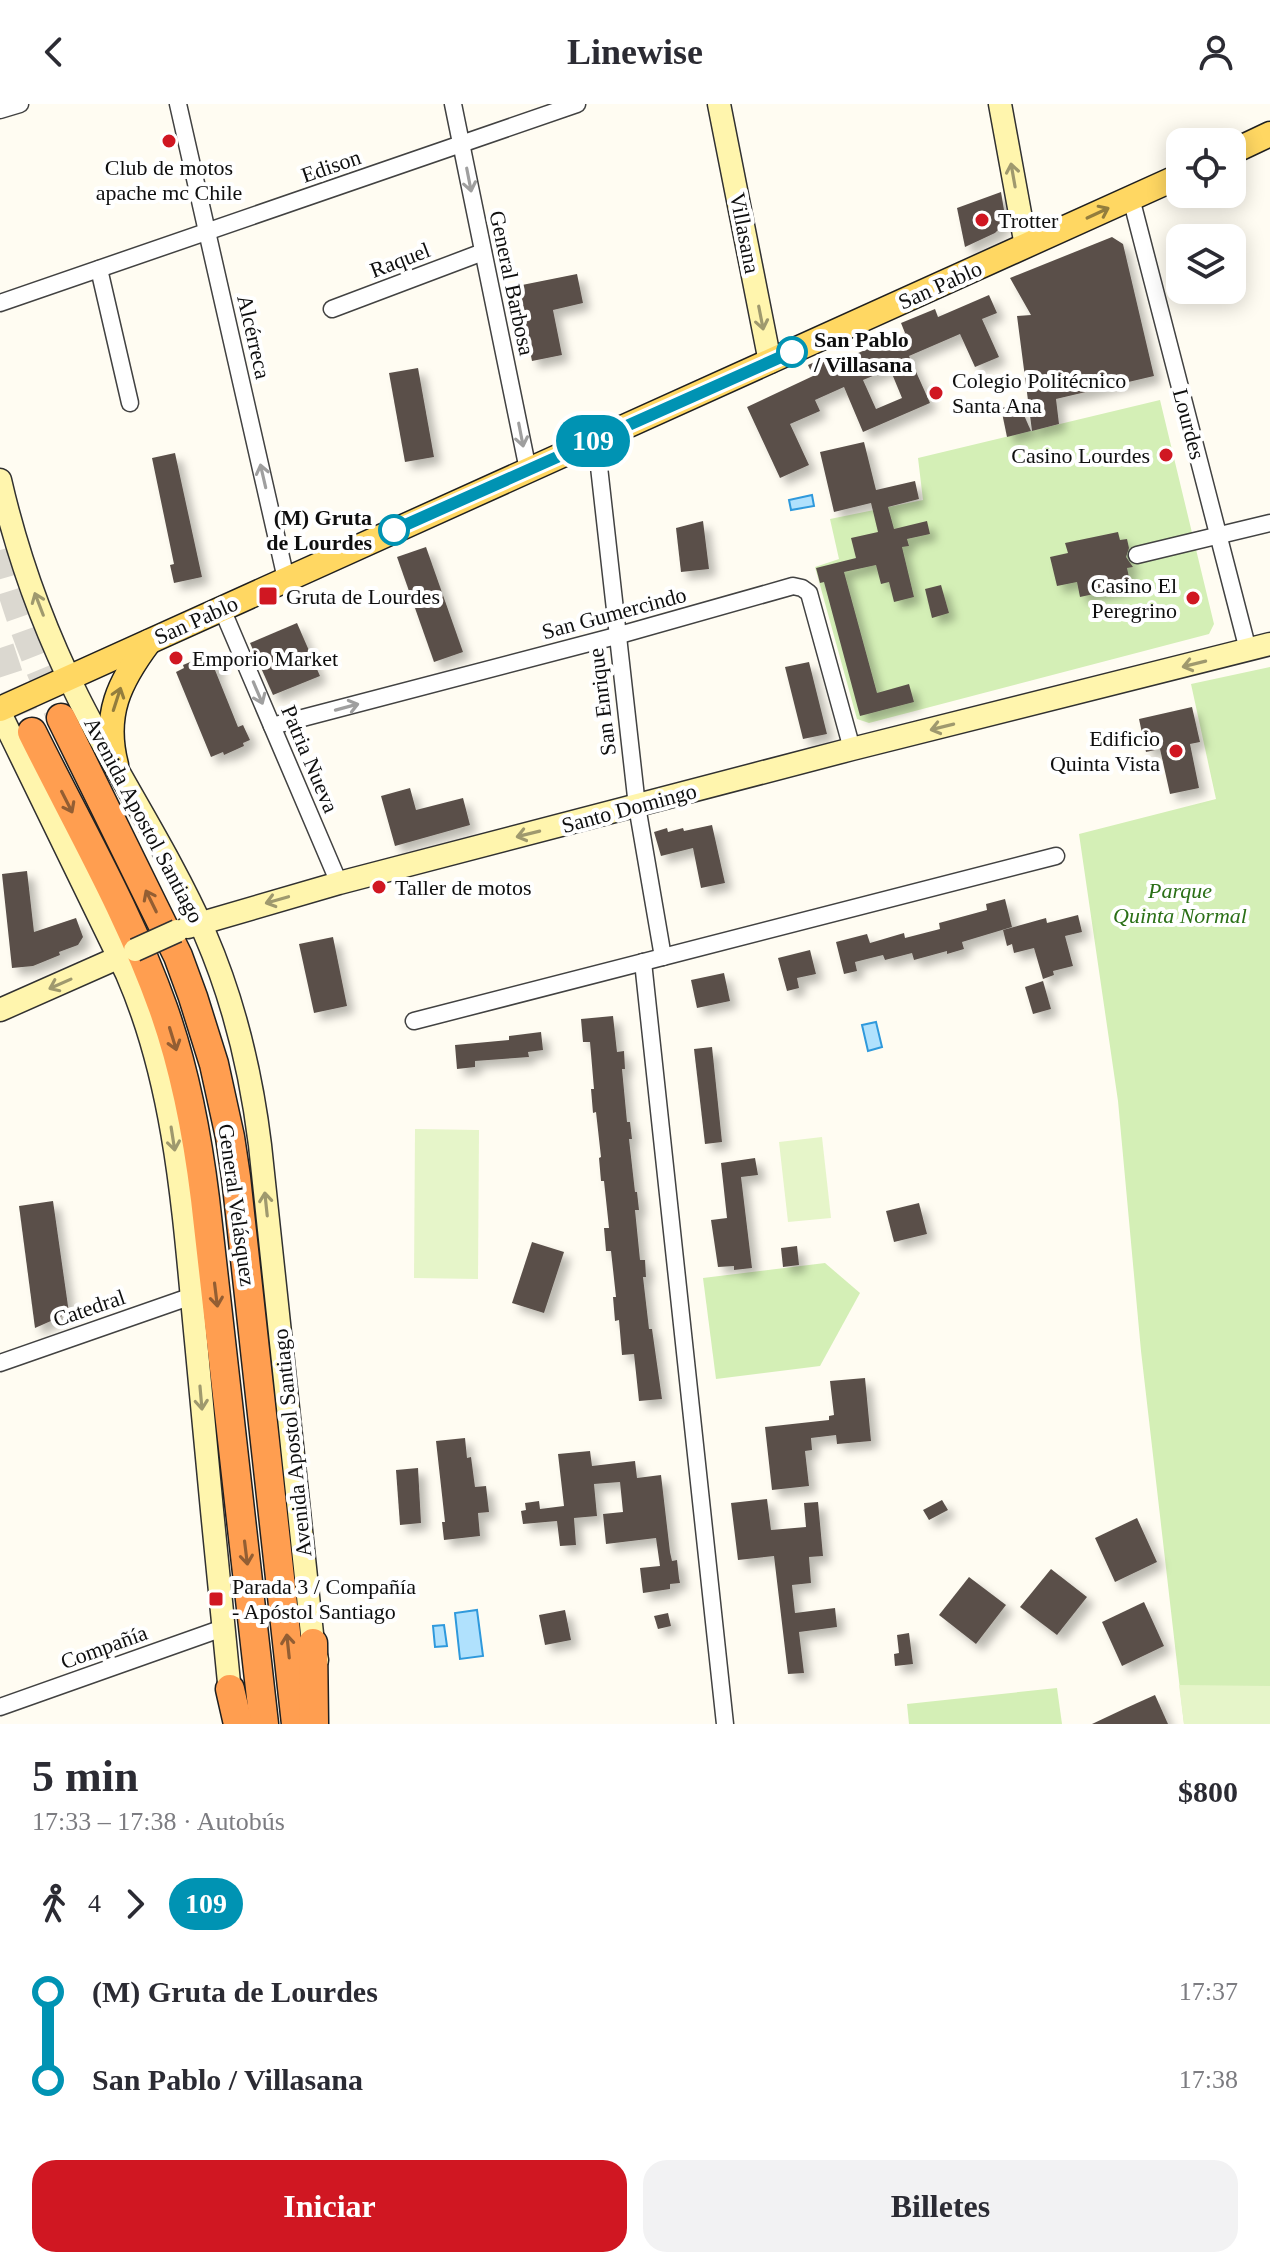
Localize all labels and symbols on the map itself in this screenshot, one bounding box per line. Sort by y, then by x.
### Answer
marker: Club de motos apache mc Chile [160,132,178,150]
street label: Edison [298,144,364,188]
place label: Club de motos apache mc Chile [96,155,242,205]
one-way arrow [1005,163,1020,188]
one-way arrow [462,167,477,193]
street label: Villasana [725,190,765,276]
one-way arrow [1085,205,1110,220]
street label: General Barbosa [484,208,540,358]
place label: Trotter [998,208,1059,233]
marker: Trotter [973,211,991,229]
street label: Raquel [366,237,434,283]
street label: San Pablo [894,256,986,314]
street label: Alcérreca [232,293,276,382]
one-way arrow [755,305,770,330]
place label: San Pablo / Villasana [813,327,912,377]
marker: San Pablo / Villasana [777,337,807,367]
place label: Colegio Politécnico Santa Ana [952,368,1126,418]
marker: Colegio Politécnico Santa Ana [927,384,945,402]
street label: Lourdes [1168,386,1210,462]
line badge: 109 [547,415,639,467]
one-way arrow [514,422,529,447]
place label: Casino Lourdes [1011,443,1150,468]
marker: Casino Lourdes [1157,446,1175,464]
one-way arrow [255,464,270,489]
place label: (M) Gruta de Lourdes [266,505,372,555]
marker: (M) Gruta de Lourdes [379,515,409,545]
place label: Casino El Peregrino [1091,573,1177,623]
street label: San Gumercindo [539,582,689,644]
place label: Gruta de Lourdes [286,584,440,609]
marker: Gruta de Lourdes [257,585,279,607]
marker: Casino El Peregrino [1184,589,1202,607]
street label: San Pablo [150,591,242,649]
one-way arrow [31,592,45,617]
place label: Emporio Market [192,646,338,671]
street label: San Enrique [583,647,621,757]
marker: Emporio Market [167,649,185,667]
one-way arrow [1182,657,1208,672]
one-way arrow [251,680,266,705]
one-way arrow [111,687,125,712]
one-way arrow [334,698,360,713]
street label: Patria Nueva [276,702,344,817]
street label: Avenida Apostol Santiago [79,713,209,927]
one-way arrow [930,720,956,735]
place label: Edificio Quinta Vista [1050,726,1160,776]
marker: Edificio Quinta Vista [1167,742,1185,760]
street label: Santo Domingo [559,778,699,838]
one-way arrow [60,789,75,813]
one-way arrow [516,828,541,843]
place label: Taller de motos [395,875,532,900]
marker: Taller de motos [370,878,388,896]
park label: Parque Quinta Normal [1113,878,1247,928]
one-way arrow [143,889,158,913]
one-way arrow [264,894,290,909]
one-way arrow [48,977,72,992]
one-way arrow [166,1025,181,1051]
street label: General Velásquez [213,1122,261,1288]
one-way arrow [166,1126,181,1151]
one-way arrow [259,1191,274,1218]
one-way arrow [208,1281,223,1308]
street label: Catedral [50,1284,128,1332]
street label: Avenida Apostol Santiago [268,1328,316,1558]
one-way arrow [194,1384,209,1411]
one-way arrow [238,1539,253,1566]
place label: Parada 3 / Compañía - Apóstol Santiago [232,1574,416,1624]
marker: Parada 3 / Compañía - Apóstol Santiago [207,1590,225,1608]
street label: Compañía [57,1620,151,1674]
one-way arrow [280,1634,295,1660]

